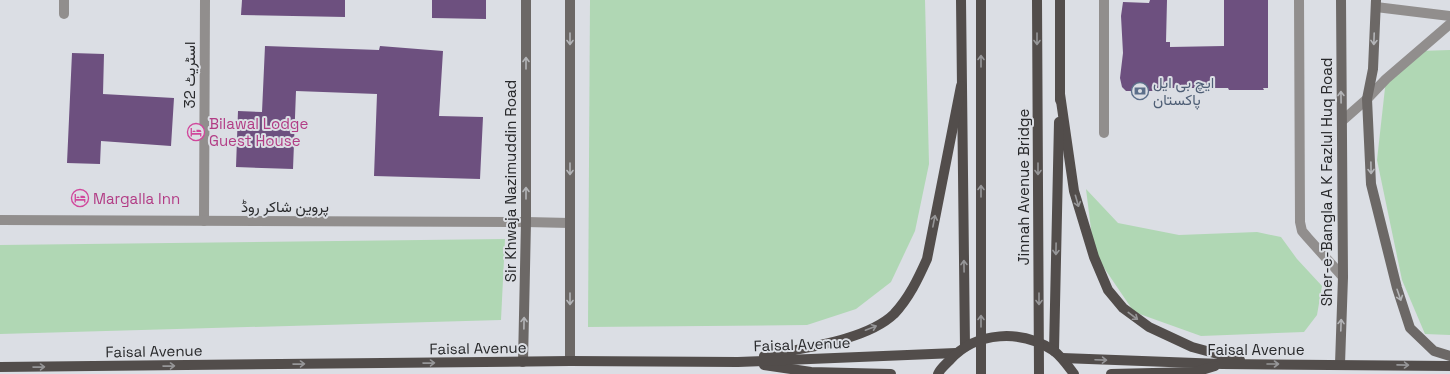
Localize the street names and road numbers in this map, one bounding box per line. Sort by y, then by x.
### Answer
street label: اسٹریٹ 32 [180,42,199,108]
street label: Sher-e-Bangla A K Fazlul Huq Road [1317,58,1336,306]
street label: Sir Khwaja Nazimuddin Road [501,80,520,282]
street label: Jinnah Avenue Bridge [1014,109,1033,265]
street label: پروین شاکر روڈ [241,197,329,217]
street label: Faisal Avenue [753,333,851,355]
street label: Faisal Avenue [429,338,527,358]
street label: Faisal Avenue [1207,340,1305,359]
street label: Faisal Avenue [105,341,203,361]

